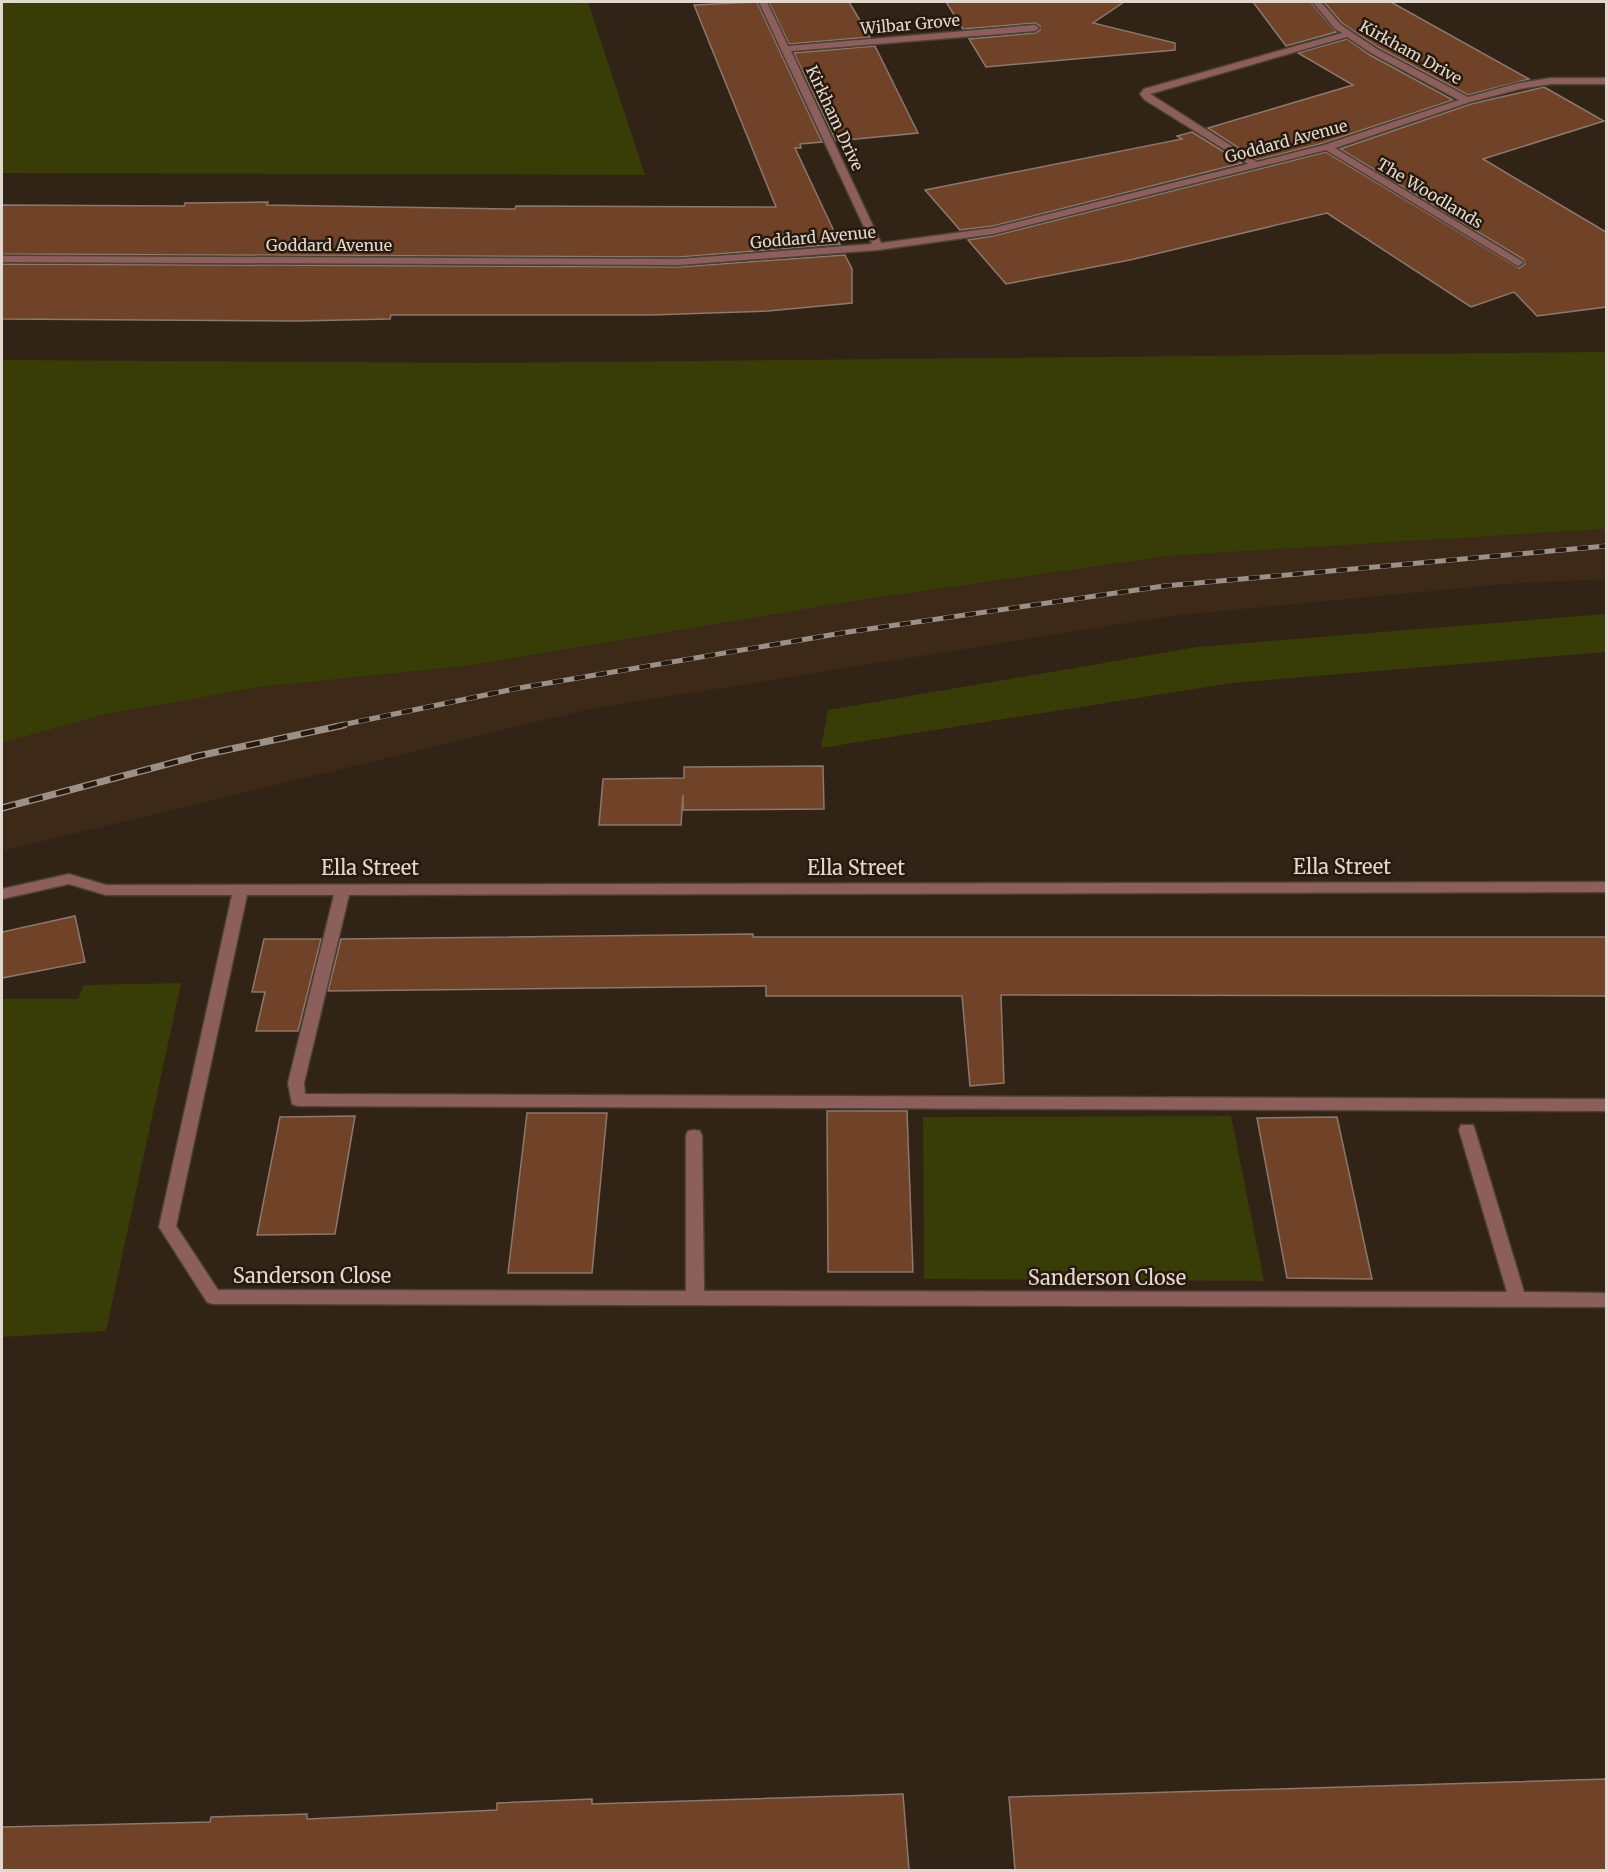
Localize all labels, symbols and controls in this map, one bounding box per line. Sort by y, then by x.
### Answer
street label: Wilbar Grove [858,10,961,38]
street label: Kirkham Drive [1356,16,1466,88]
street label: Kirkham Drive [802,62,868,174]
street label: Goddard Avenue [1223,115,1349,167]
street label: The Woodlands [1373,154,1487,233]
street label: Goddard Avenue [749,222,877,252]
street label: Goddard Avenue [266,235,392,255]
street label: Ella Street [1293,854,1391,879]
street label: Ella Street [321,855,419,880]
street label: Ella Street [807,855,905,880]
street label: Sanderson Close [233,1263,391,1288]
street label: Sanderson Close [1028,1265,1186,1290]

